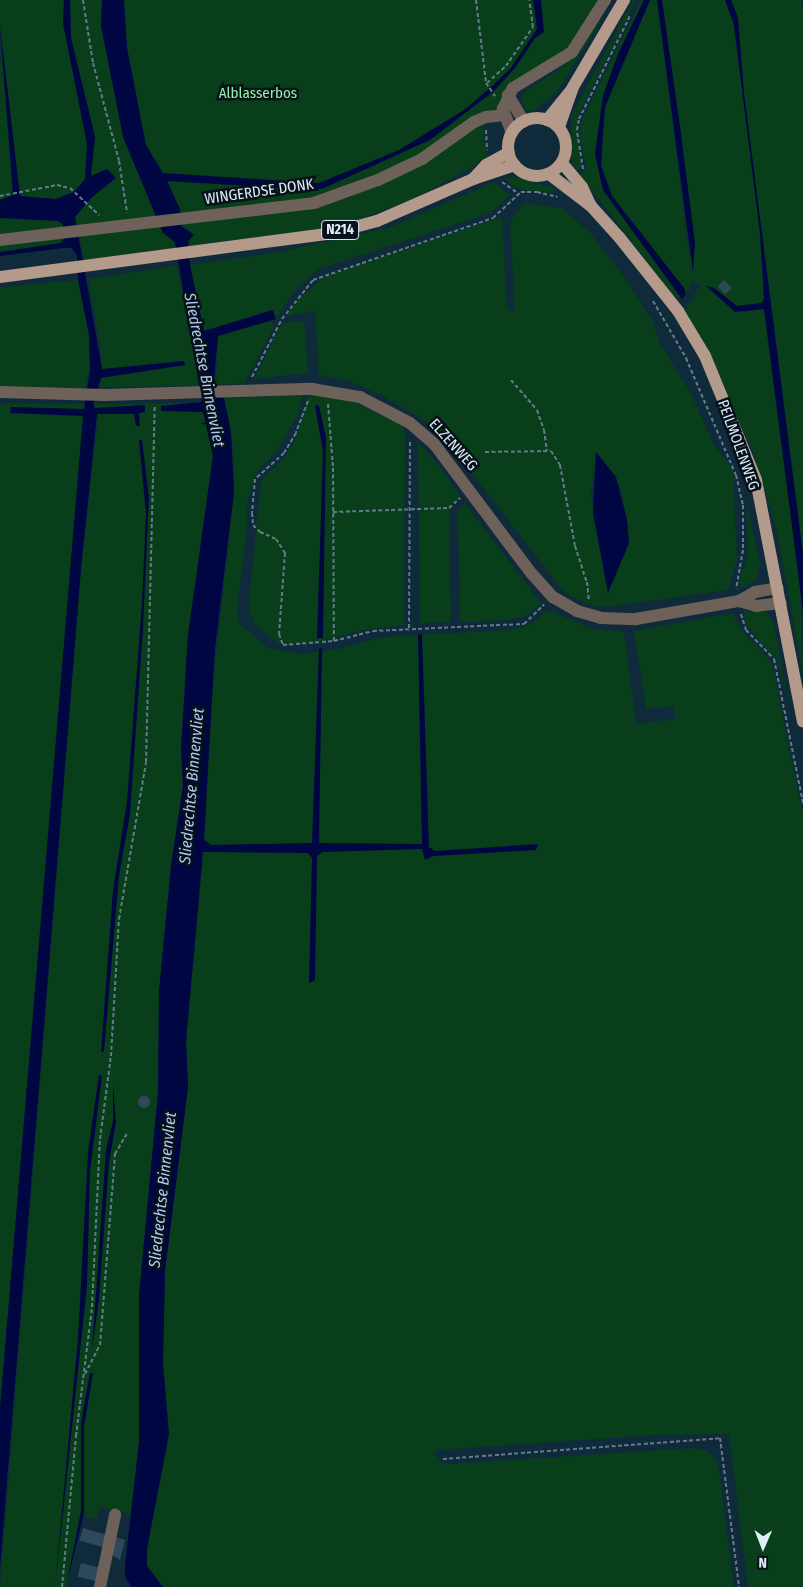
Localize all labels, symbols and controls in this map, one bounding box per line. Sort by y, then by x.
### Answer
park label: Alblasserbos [219,85,297,103]
street label: WINGERDSE DONK [203,175,315,209]
road number: N214 [320,218,360,242]
water label: Sliedrechtse Binnenvliet [180,291,228,449]
street label: PEILMOLENWEG [713,397,763,493]
street label: ELZENWEG [425,415,481,475]
water label: Sliedrechtse Binnenvliet [176,707,208,865]
water label: Sliedrechtse Binnenvliet [145,1111,181,1269]
north arrow [738,1522,788,1572]
text: N [758,1554,767,1571]

